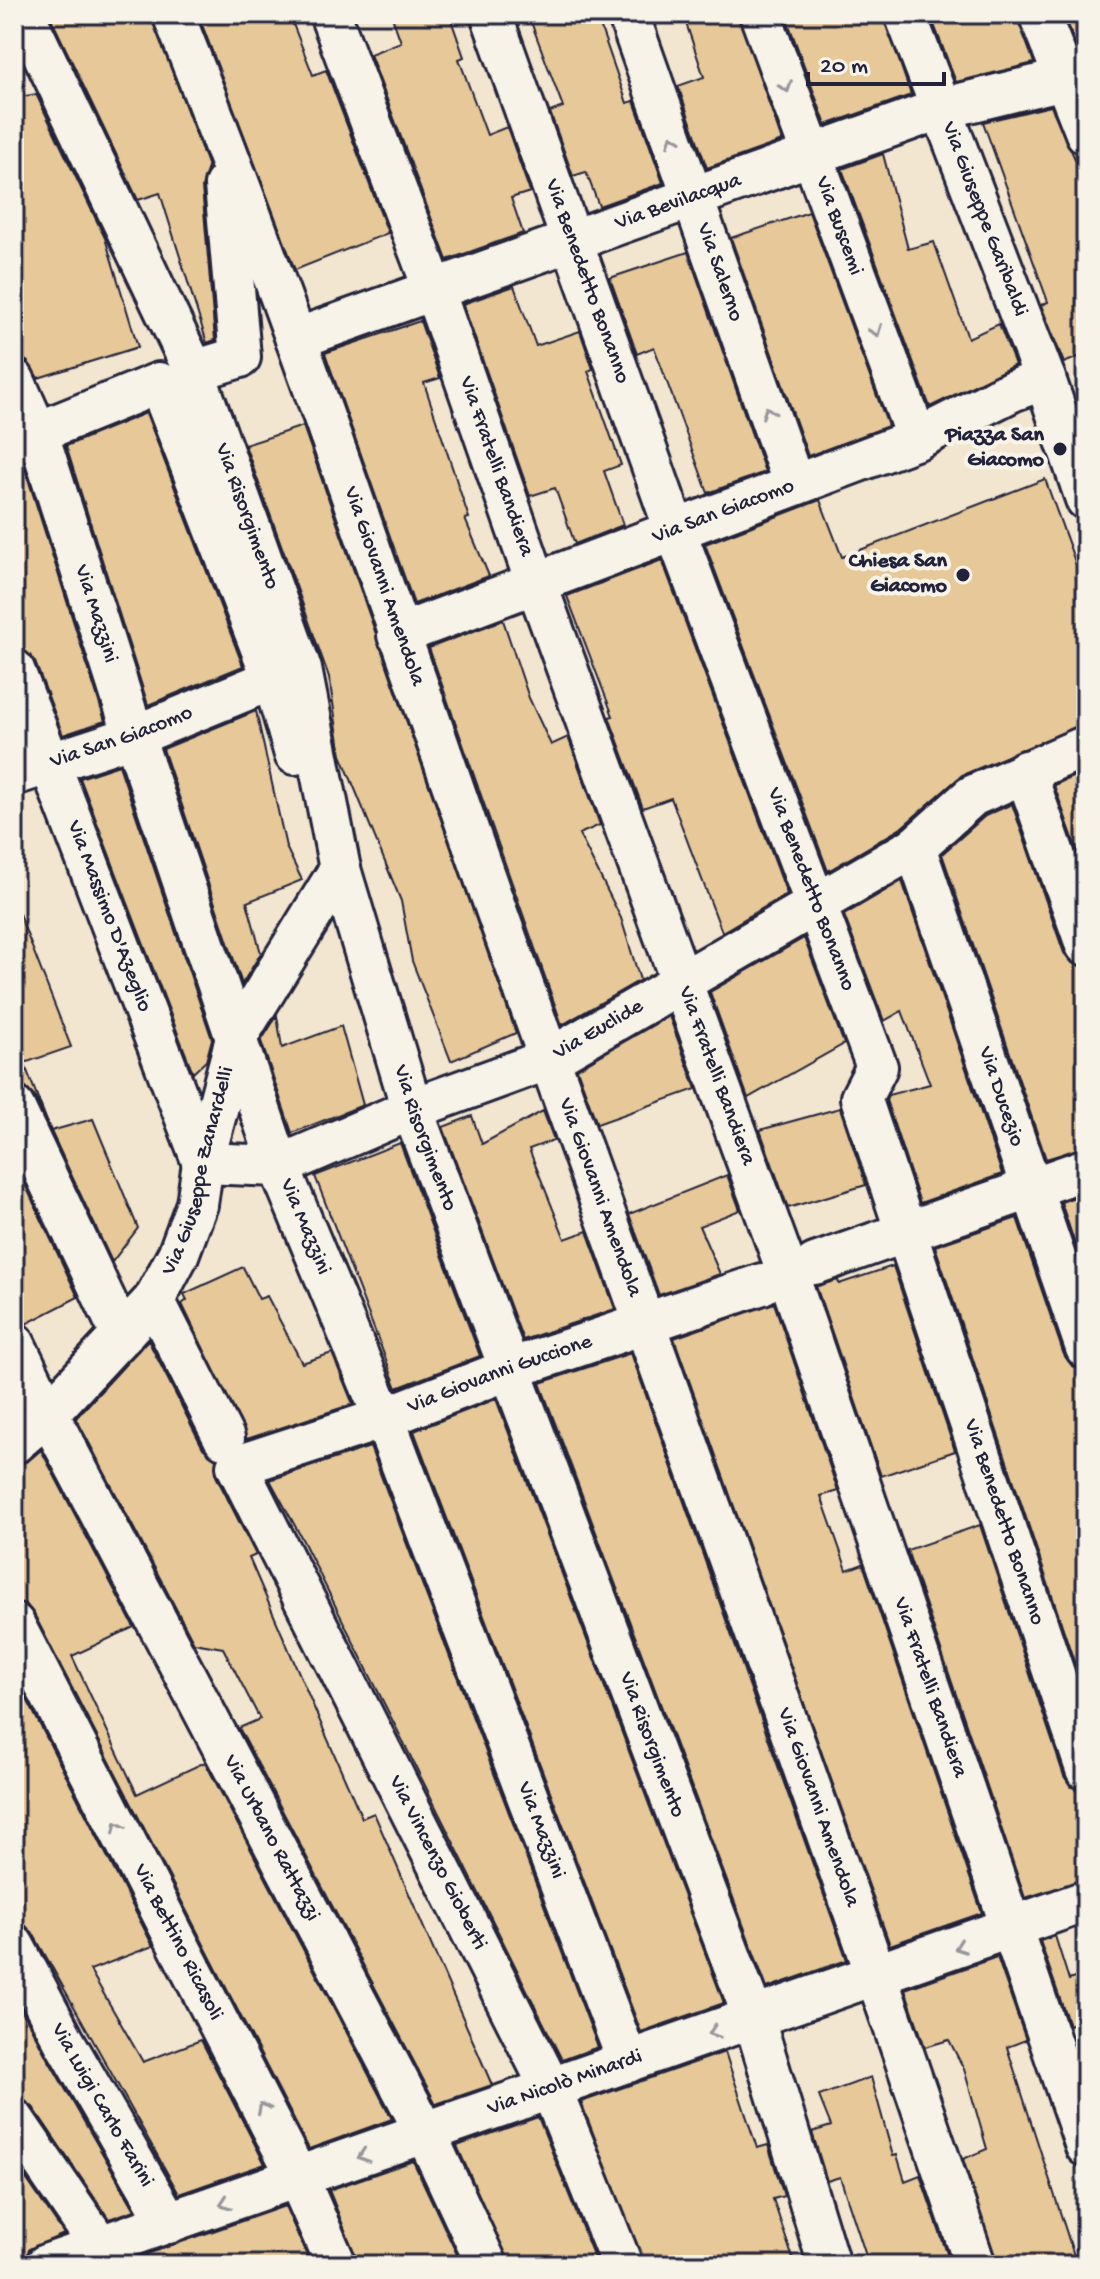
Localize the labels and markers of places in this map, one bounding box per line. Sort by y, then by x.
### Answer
place label: Piazza San Giacomo [944,423,1045,474]
marker: Piazza San Giacomo [1051,440,1069,458]
place label: Chiesa San Giacomo [848,549,948,600]
marker: Chiesa San Giacomo [954,566,972,584]

